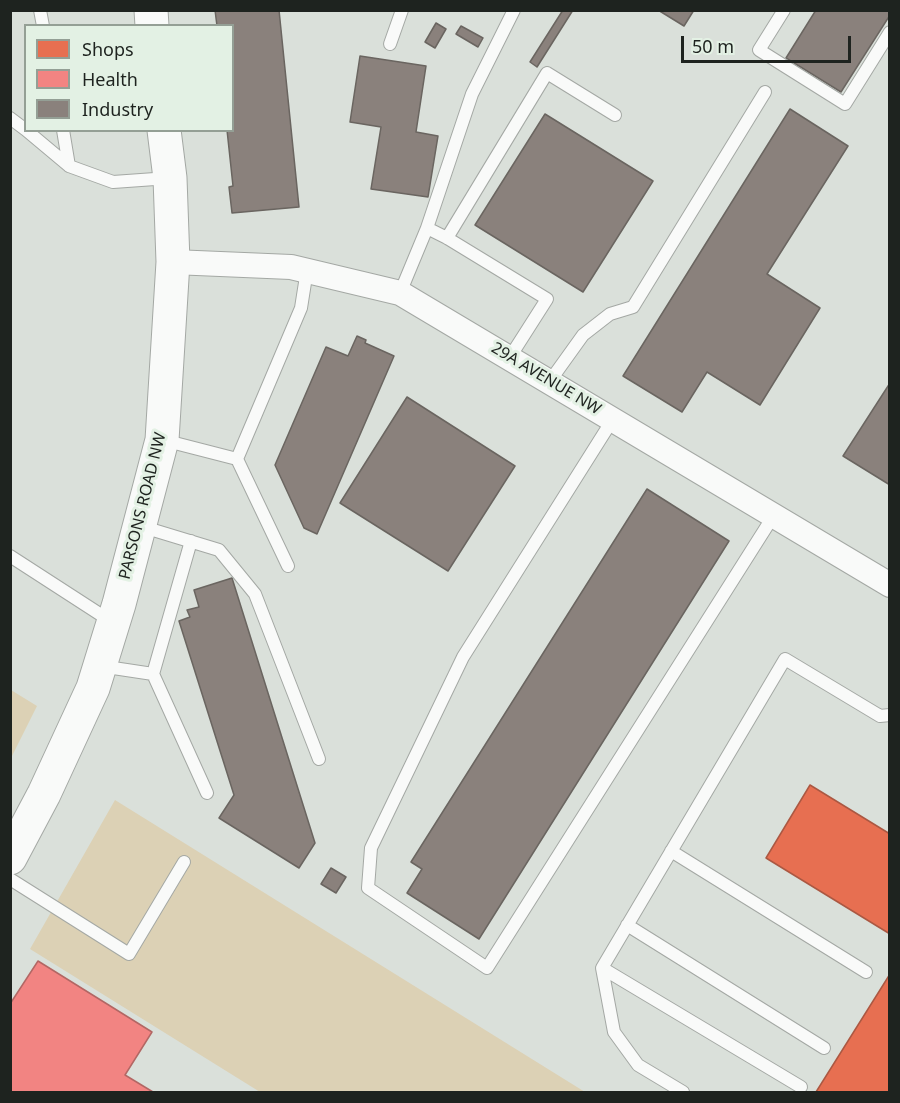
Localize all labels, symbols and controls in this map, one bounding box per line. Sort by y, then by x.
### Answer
legend [24,24,234,132]
scale bar [684,24,854,62]
text: 50 m [692,34,734,58]
text: Shops [82,37,134,61]
text: Health [82,67,138,91]
text: Industry [82,97,153,121]
street label: 29A AVENUE NW [488,339,604,419]
street label: PARSONS ROAD NW [115,431,171,581]

